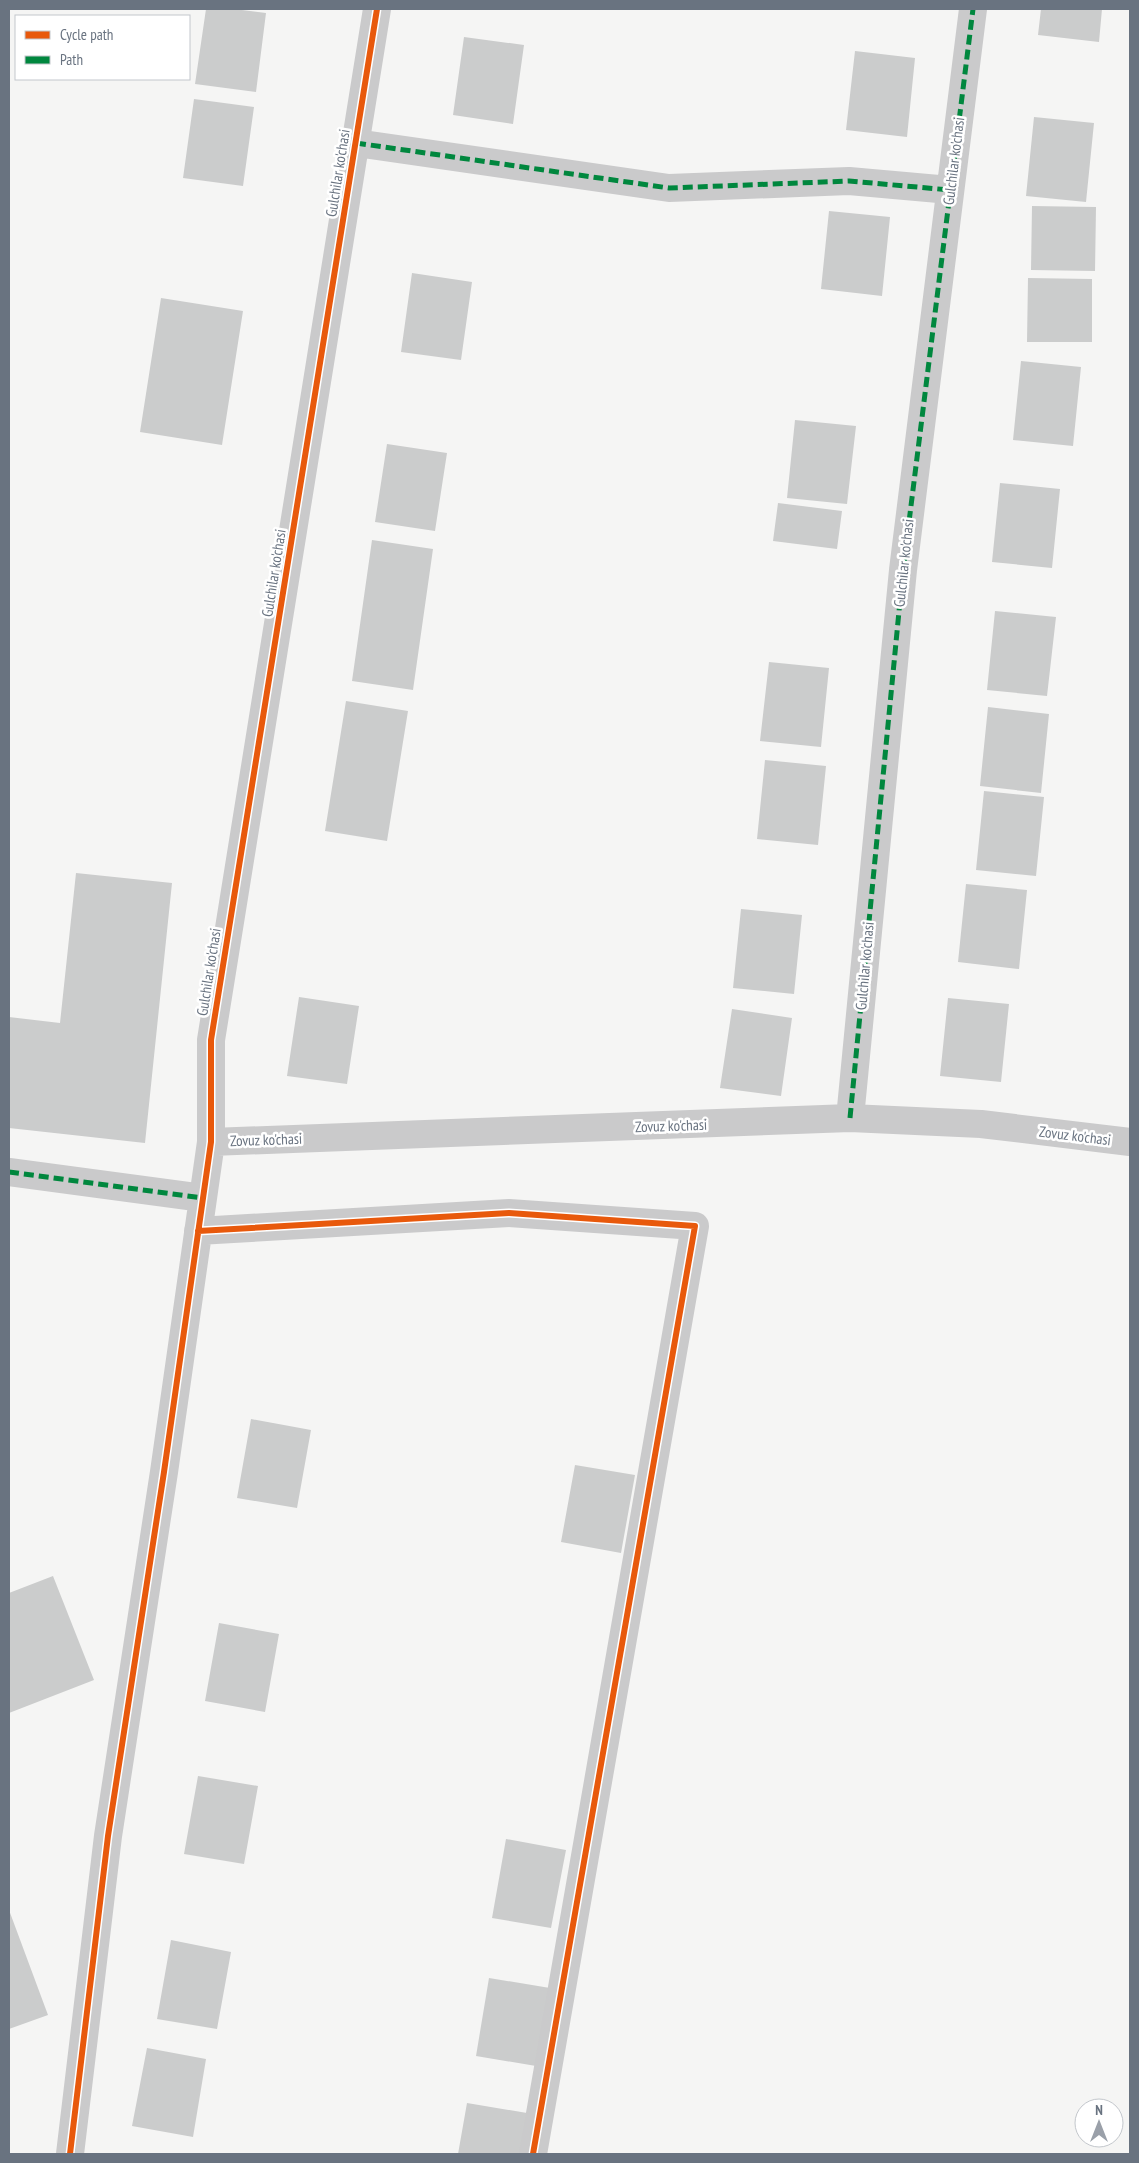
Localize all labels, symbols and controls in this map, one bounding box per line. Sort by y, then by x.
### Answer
legend [15,15,190,80]
text: Cycle path [60,25,113,44]
text: Path [60,50,83,69]
street label: Gulchilar ko'chasi [939,116,968,206]
street label: Gulchilar ko'chasi [321,128,354,218]
street label: Gulchilar ko'chasi [889,518,918,608]
street label: Gulchilar ko'chasi [257,528,290,618]
street label: Gulchilar ko'chasi [851,921,878,1011]
street label: Gulchilar ko'chasi [192,927,225,1017]
street label: Zovuz ko'chasi [635,1115,707,1136]
street label: Zovuz ko'chasi [1038,1122,1112,1149]
street label: Zovuz ko'chasi [230,1129,302,1150]
north arrow [1074,2098,1124,2148]
text: N [1095,2101,1103,2119]

